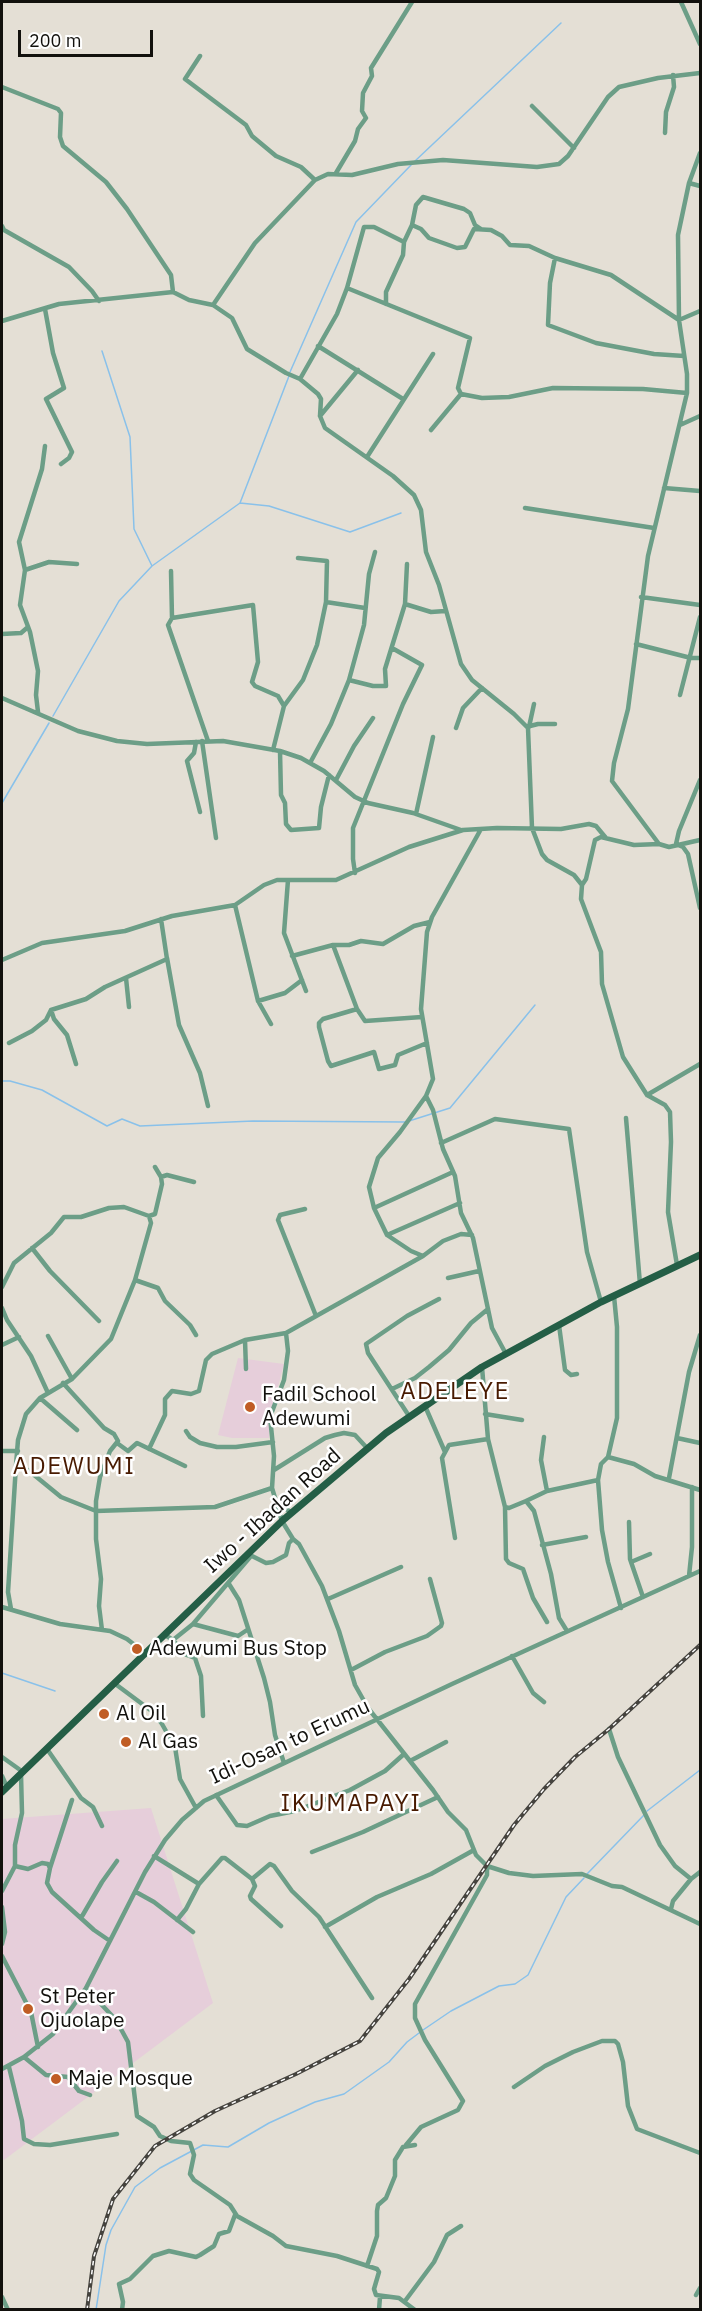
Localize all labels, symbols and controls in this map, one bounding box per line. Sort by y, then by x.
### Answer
scale bar [21,18,156,56]
text: 200 m [29,29,81,52]
district label: ADELEYE [400,1378,510,1406]
place label: Fadil School Adewumi [262,1382,376,1432]
marker: Fadil School Adewumi [243,1400,257,1414]
street label: Iwo - Ibadan Road [200,1443,346,1579]
district label: ADEWUMI [13,1453,135,1481]
place label: Adewumi Bus Stop [149,1636,327,1662]
marker: Adewumi Bus Stop [130,1642,144,1656]
street label: Idi-Osan to Erumu [206,1694,374,1790]
place label: Al Oil [116,1701,166,1727]
marker: Al Oil [97,1707,111,1721]
place label: Al Gas [138,1729,198,1755]
marker: Al Gas [119,1735,133,1749]
district label: IKUMAPAYI [281,1790,421,1818]
place label: St Peter Ojuolape [40,1984,124,2034]
marker: St Peter Ojuolape [21,2002,35,2016]
place label: Maje Mosque [68,2066,193,2092]
marker: Maje Mosque [49,2072,63,2086]

